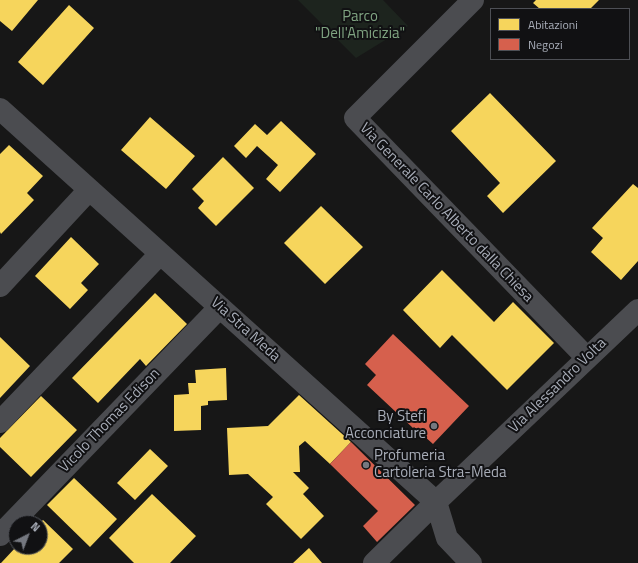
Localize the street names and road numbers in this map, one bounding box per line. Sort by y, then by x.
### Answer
street label: Via Generale Carlo Alberto dalla Chiesa [355,120,537,306]
street label: Via Stra Meda [206,294,284,366]
street label: Via Alessandro Volta [505,335,611,437]
street label: Vicolo Thomas Edison [56,365,164,477]

